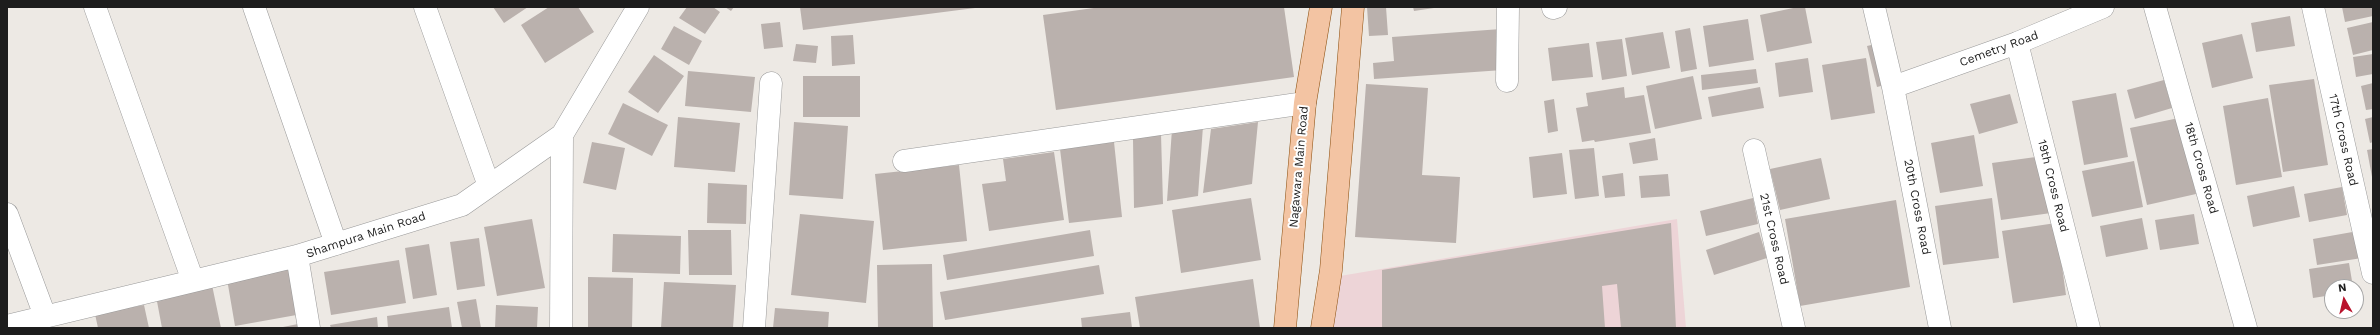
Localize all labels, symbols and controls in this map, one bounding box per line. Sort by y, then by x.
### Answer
street label: Cemetry Road [1958,28,2040,70]
street label: 17th Cross Road [2325,93,2361,187]
street label: Nagawara Main Road [1287,106,1311,228]
street label: 18th Cross Road [2181,120,2221,216]
street label: 19th Cross Road [2035,138,2071,234]
street label: 20th Cross Road [1901,158,1933,256]
street label: 21st Cross Road [1756,192,1792,286]
street label: Shampura Main Road [304,209,428,261]
north arrow [2324,279,2364,319]
text: N [2337,281,2347,295]

